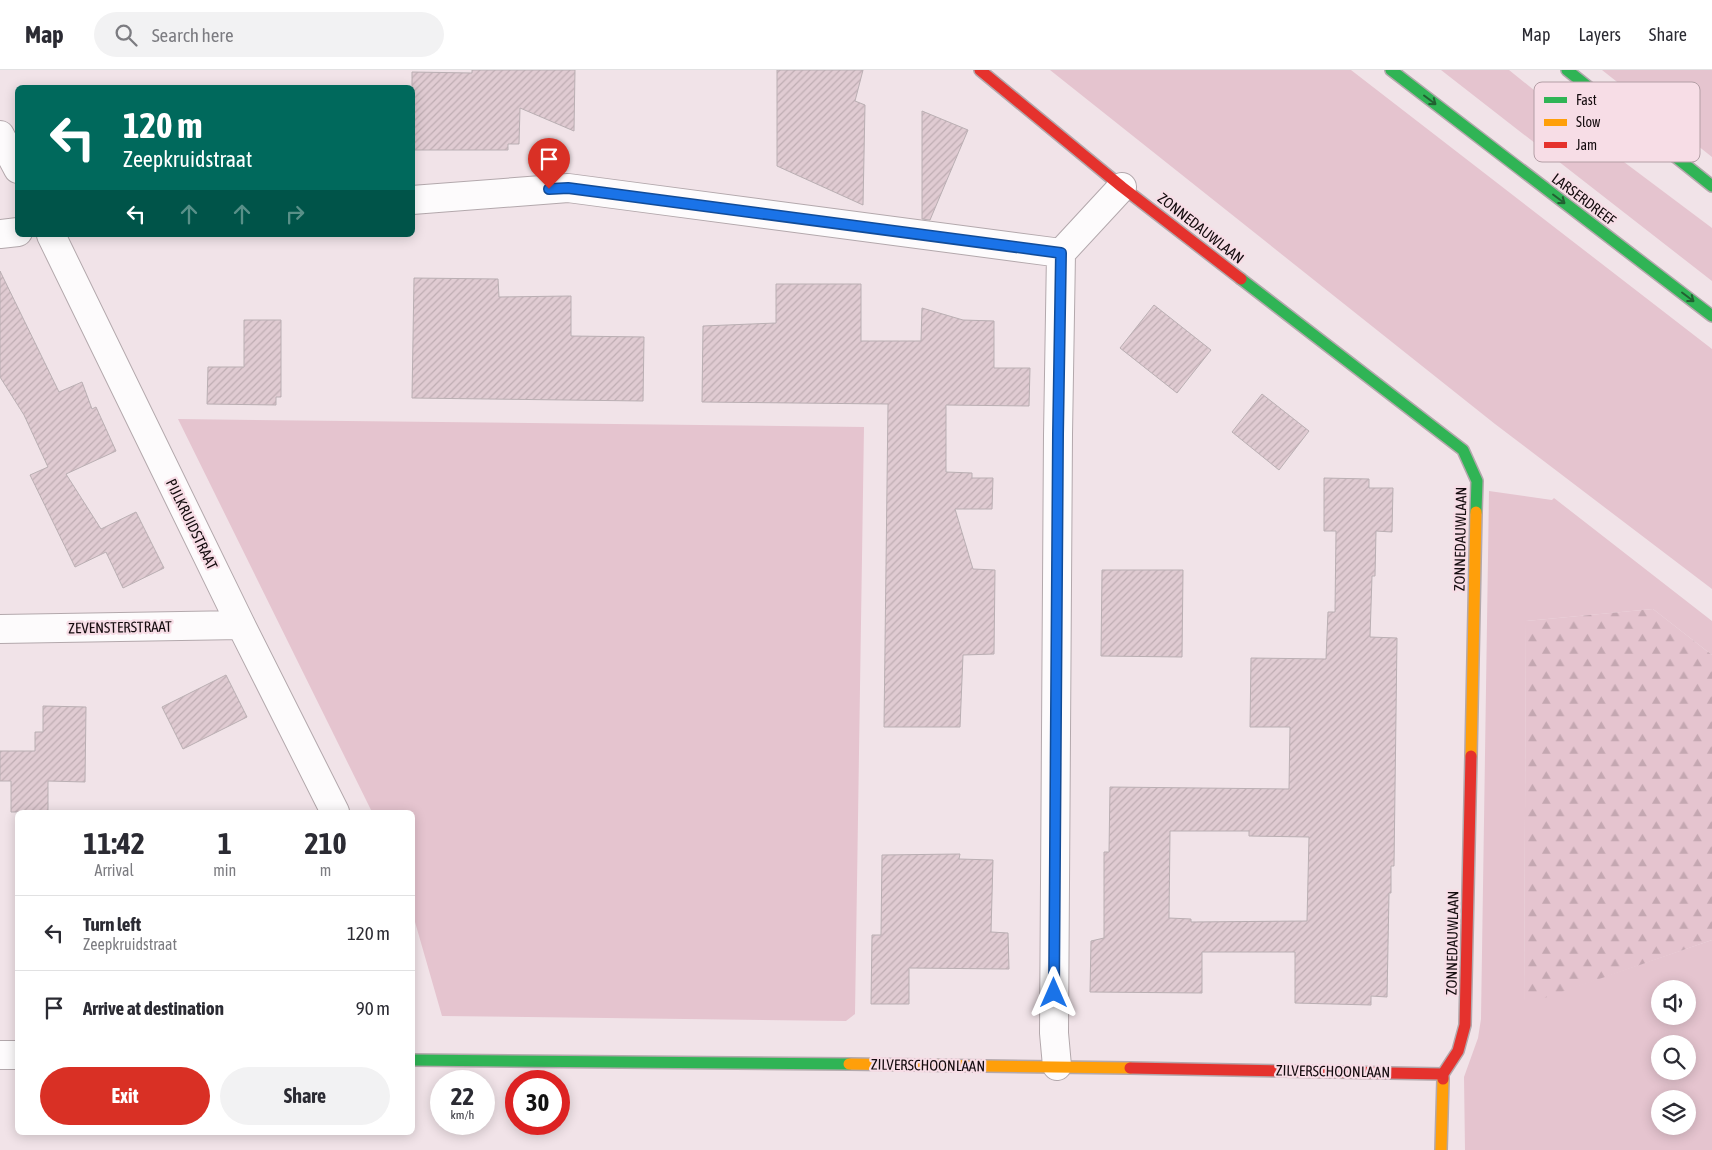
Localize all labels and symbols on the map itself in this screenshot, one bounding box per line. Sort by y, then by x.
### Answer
legend [1534,82,1700,162]
text: Fast [1576,92,1597,108]
one-way arrow [1423,94,1436,105]
text: Slow [1576,114,1601,130]
text: Jam [1576,137,1597,153]
pin [528,138,570,189]
street label: LARSERDREEF [1549,169,1619,229]
street label: ZONNEDAUWLAAN [1155,189,1247,267]
one-way arrow [1552,193,1565,204]
one-way arrow [1681,292,1694,303]
street label: PIJLKRUIDSTRAAT [163,476,221,572]
street label: ZONNEDAUWLAAN [1451,487,1469,591]
street label: ZEVENSTERSTRAAT [68,618,172,636]
street label: ZONNEDAUWLAAN [1443,891,1461,995]
position arrow [1027,966,1079,1018]
street label: ZILVERSCHOONLAAN [871,1056,985,1074]
street label: ZILVERSCHOONLAAN [1276,1062,1390,1080]
speed limit sign: 30 [505,1070,570,1135]

